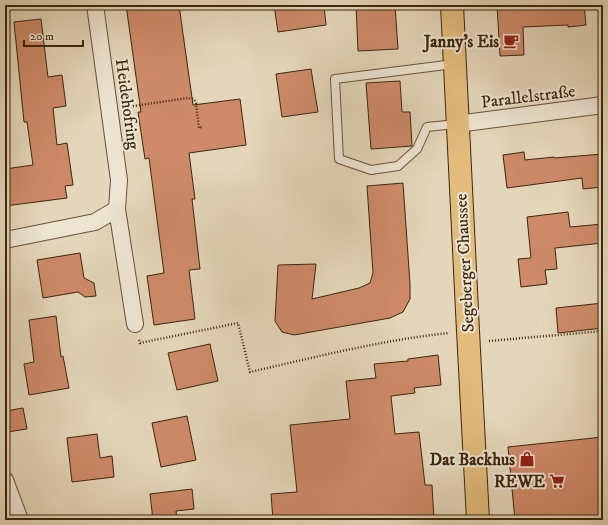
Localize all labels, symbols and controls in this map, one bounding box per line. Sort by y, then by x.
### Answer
scale bar [24,22,83,48]
text: 20 m [30,29,54,44]
place label: Janny's Eis [422,31,499,53]
cafe icon: Janny's Eis [502,32,520,50]
street label: Heidehofring [110,57,144,152]
street label: Parallelstraße [480,80,577,114]
street label: Segeberger Chaussee [450,193,480,333]
place label: Dat Backhus [430,449,515,471]
shop icon: Dat Backhus [518,450,536,468]
place label: REWE [494,471,545,493]
supermarket icon: REWE [548,472,566,490]

